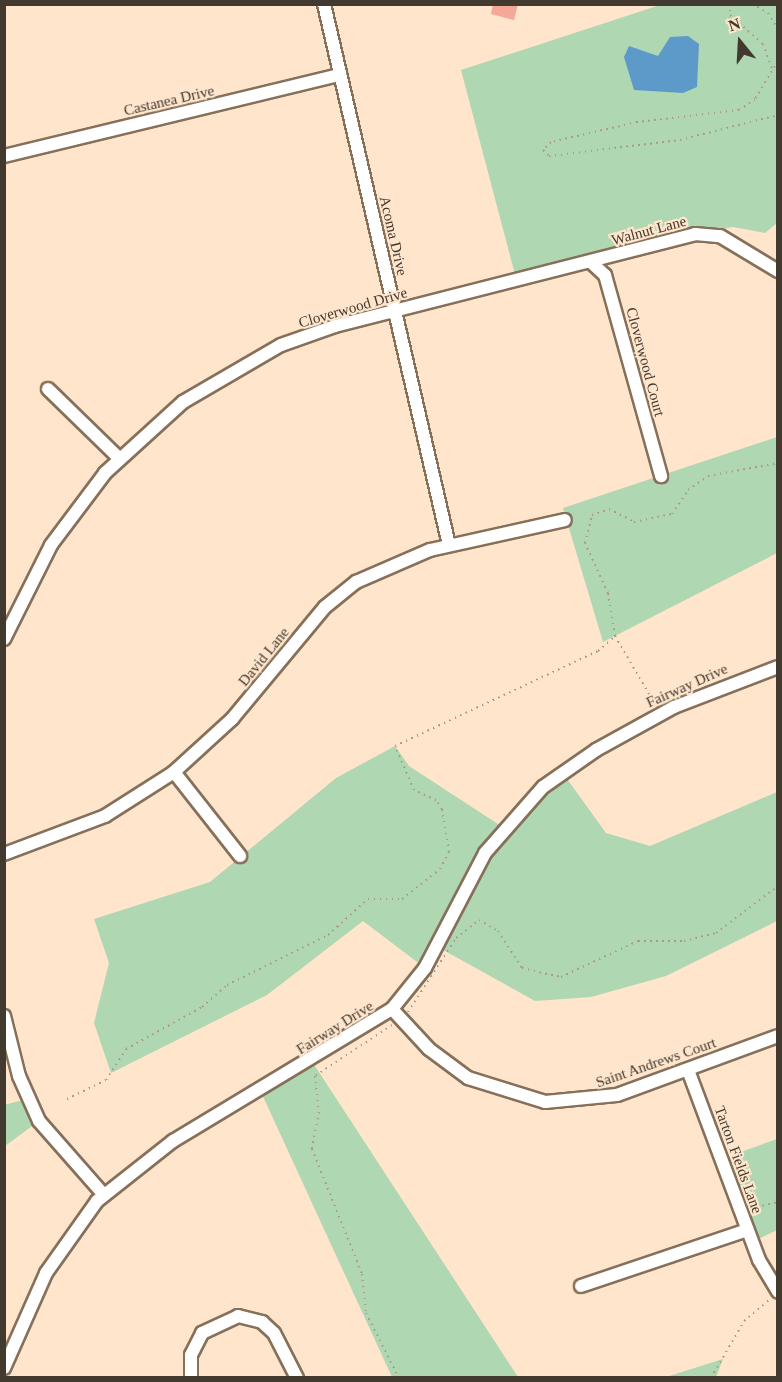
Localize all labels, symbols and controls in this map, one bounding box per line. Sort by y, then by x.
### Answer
north arrow [710,12,770,72]
text: N [726,15,742,34]
street label: Castanea Drive [122,82,216,120]
street label: Acoma Drive [375,194,411,278]
street label: Walnut Lane [610,212,688,250]
street label: Cloverwood Drive [297,284,409,332]
street label: Cloverwood Court [622,306,668,418]
street label: David Lane [235,624,293,690]
street label: Fairway Drive [644,660,730,712]
street label: Fairway Drive [293,997,377,1059]
street label: Saint Andrews Court [593,1034,719,1092]
street label: Tarton Fields Lane [710,1104,766,1216]

